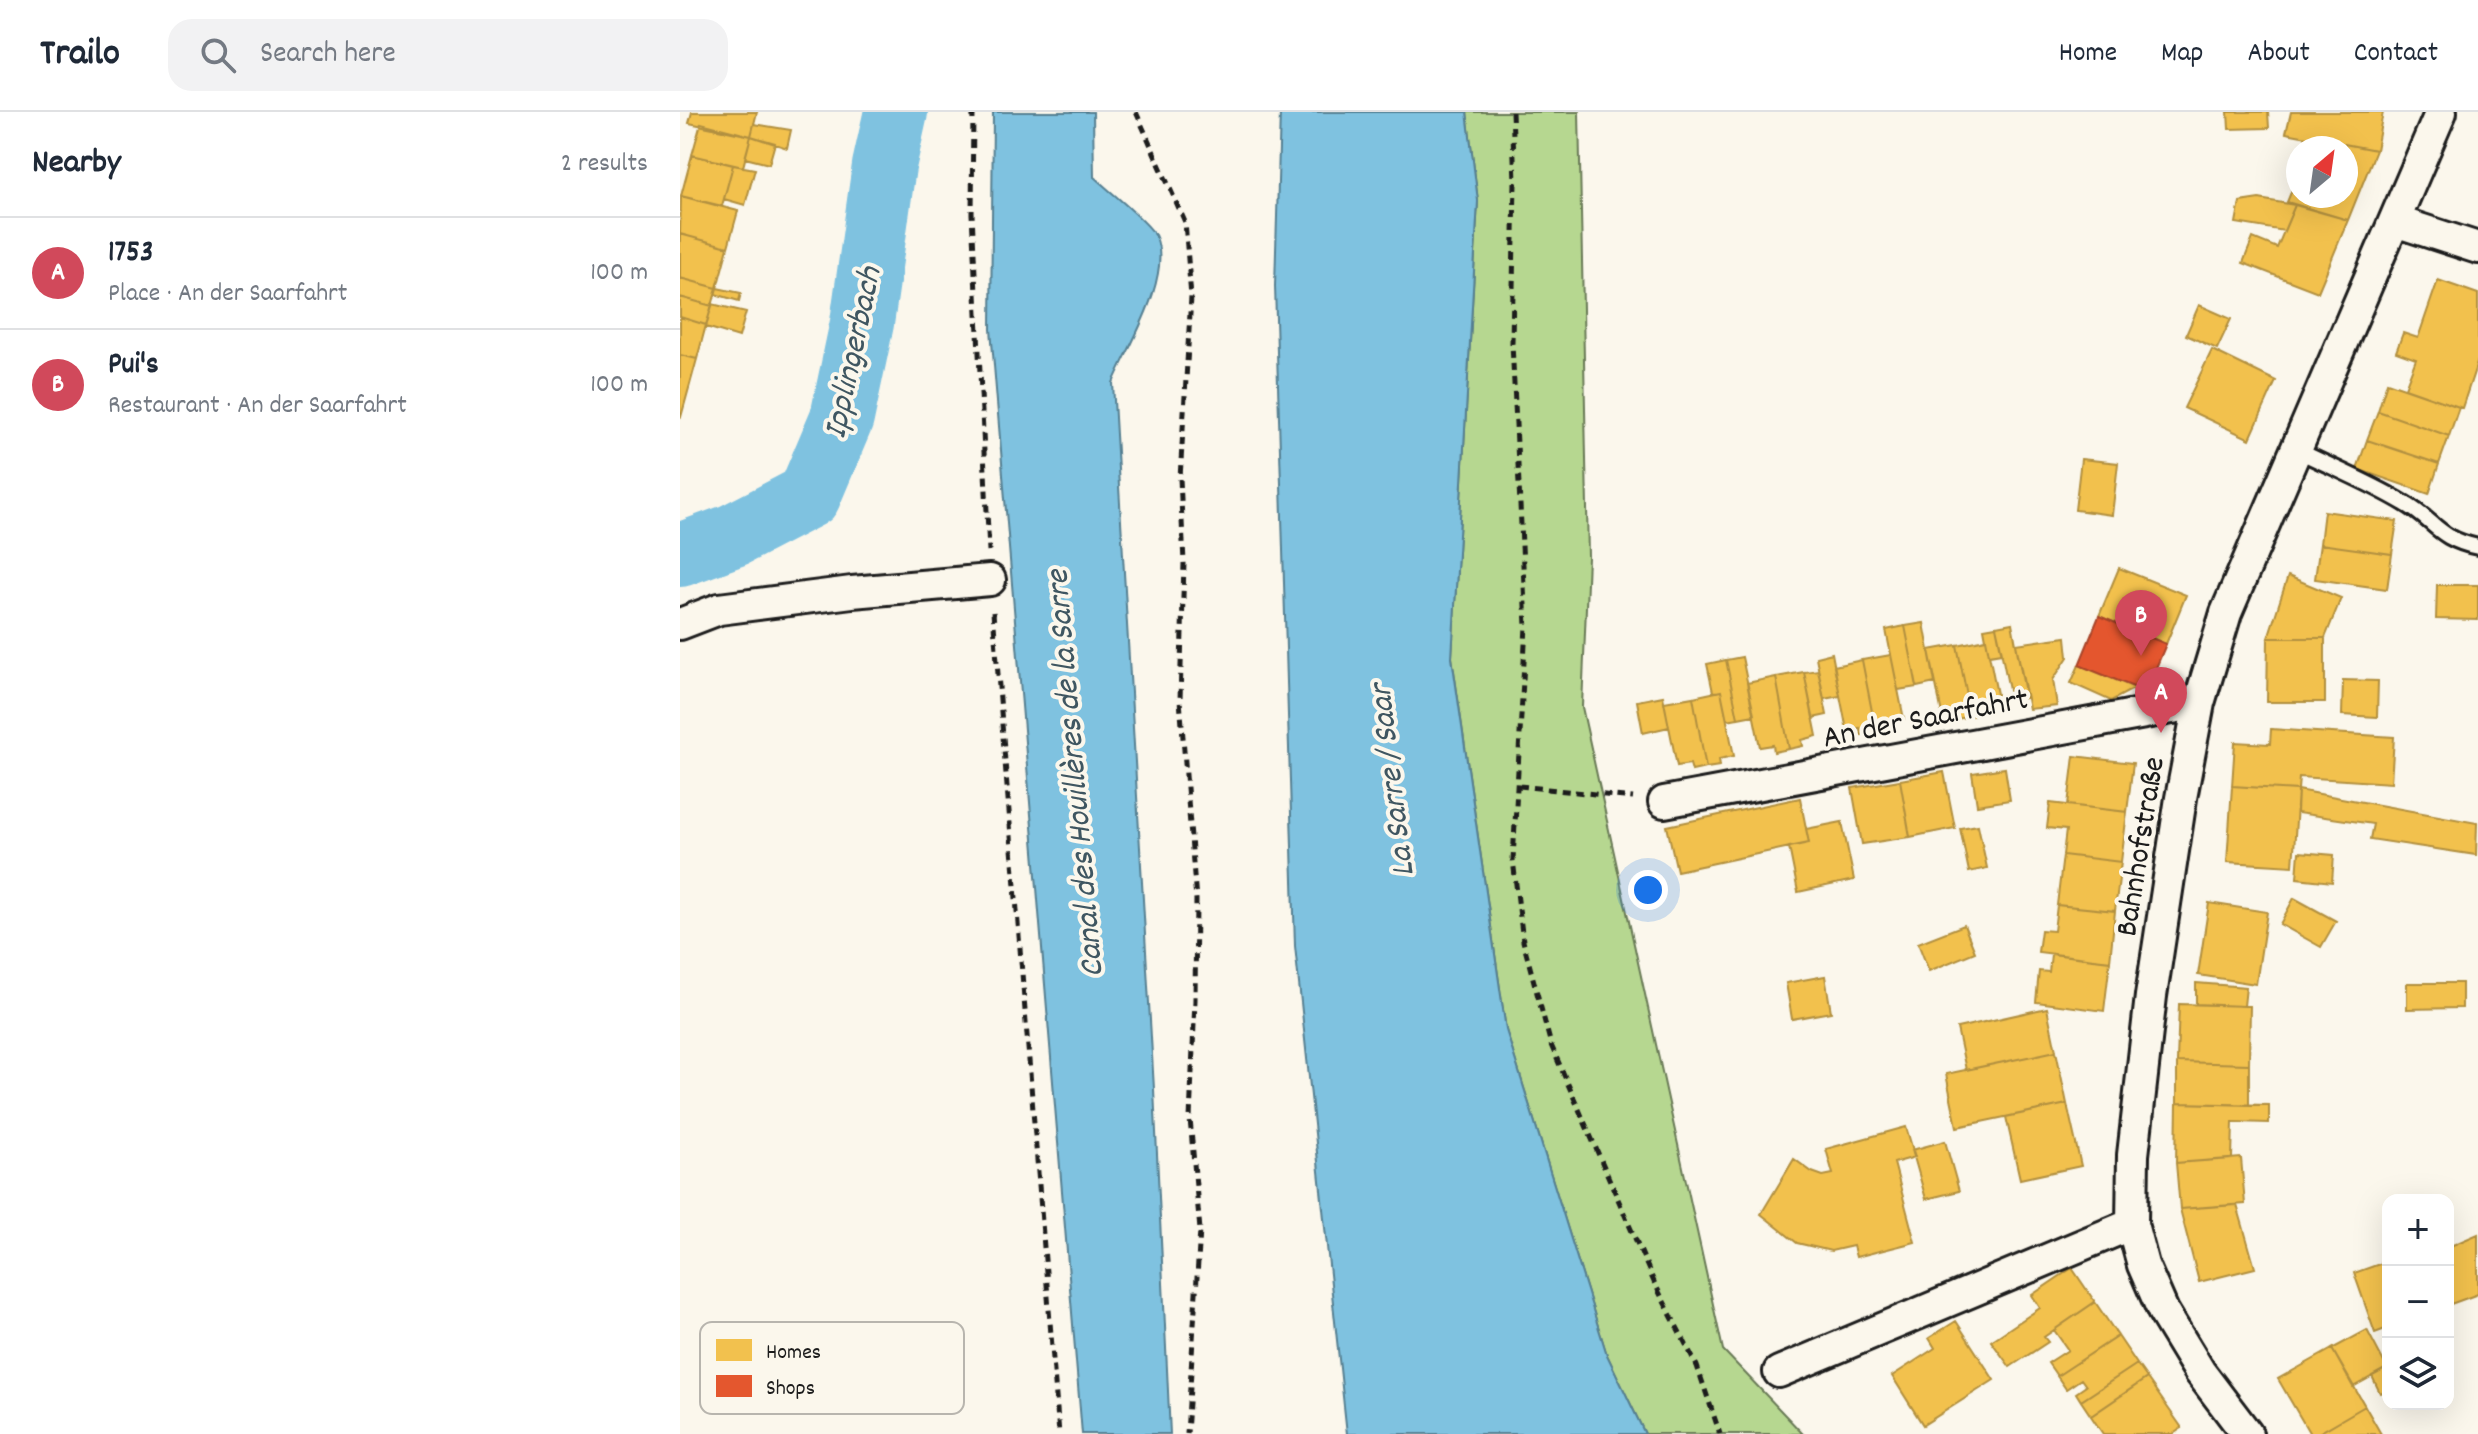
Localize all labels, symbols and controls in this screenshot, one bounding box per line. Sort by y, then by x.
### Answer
search box [168,19,728,91]
text: Trailo [40,28,120,83]
icon: search [196,33,240,77]
text: Search here [260,34,396,77]
text: Home [2059,35,2117,75]
text: Map [2161,35,2203,75]
text: About [2247,35,2310,75]
text: Contact [2354,35,2438,75]
north arrow [2286,136,2358,208]
text: Nearby [32,140,121,189]
text: 2 results [561,146,648,183]
text: 1753 [108,233,153,276]
text: A [51,255,65,292]
text: 100 m [590,255,648,292]
water label: Ipplingerbach [813,261,898,443]
text: Place · An der Saarfahrt [108,276,347,313]
text: Pui's [108,345,159,388]
text: B [52,367,64,404]
text: 100 m [590,367,648,404]
text: Restaurant · An der Saarfahrt [108,388,407,425]
water label: Canal des Houillères de la Sarre [1035,566,1120,979]
pin: B [2115,590,2167,656]
pin: A [2135,667,2187,733]
water label: La Sarre / Saar [1358,678,1431,879]
street label: An der Saarfahrt [1819,678,2033,763]
street label: Bahnhofstraße [2106,754,2180,940]
your location [1628,870,1668,910]
map controls [2382,1194,2454,1410]
button: + [2382,1194,2454,1266]
button: − [2382,1266,2454,1338]
legend [700,1322,964,1414]
text: Homes [766,1338,821,1369]
button: layers [2382,1338,2454,1410]
text: Shops [766,1374,815,1405]

